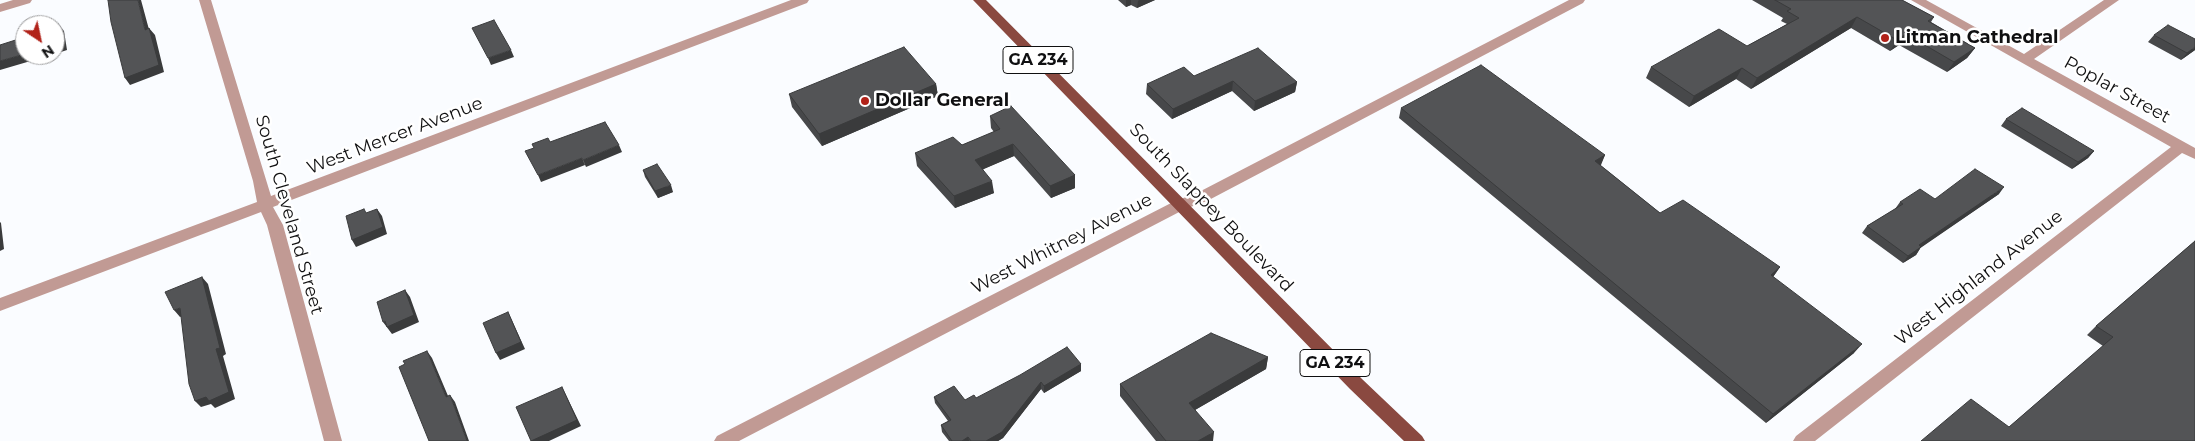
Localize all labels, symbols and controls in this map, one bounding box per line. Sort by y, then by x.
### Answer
north arrow [15,15,65,65]
place label: Litman Cathedral [1895,27,2058,49]
marker: Litman Cathedral [1879,32,1891,44]
text: N [38,41,58,62]
road number: GA 234 [1003,46,1073,74]
street label: Poplar Street [2060,52,2174,128]
place label: Dollar General [875,90,1009,112]
street label: West Mercer Avenue [304,93,486,179]
marker: Dollar General [859,95,871,107]
street label: South Cleveland Street [250,113,328,317]
street label: South Slappey Boulevard [1125,119,1297,297]
street label: West Whitney Avenue [968,189,1156,299]
street label: West Highland Avenue [1891,206,2067,350]
road number: GA 234 [1300,349,1370,376]

